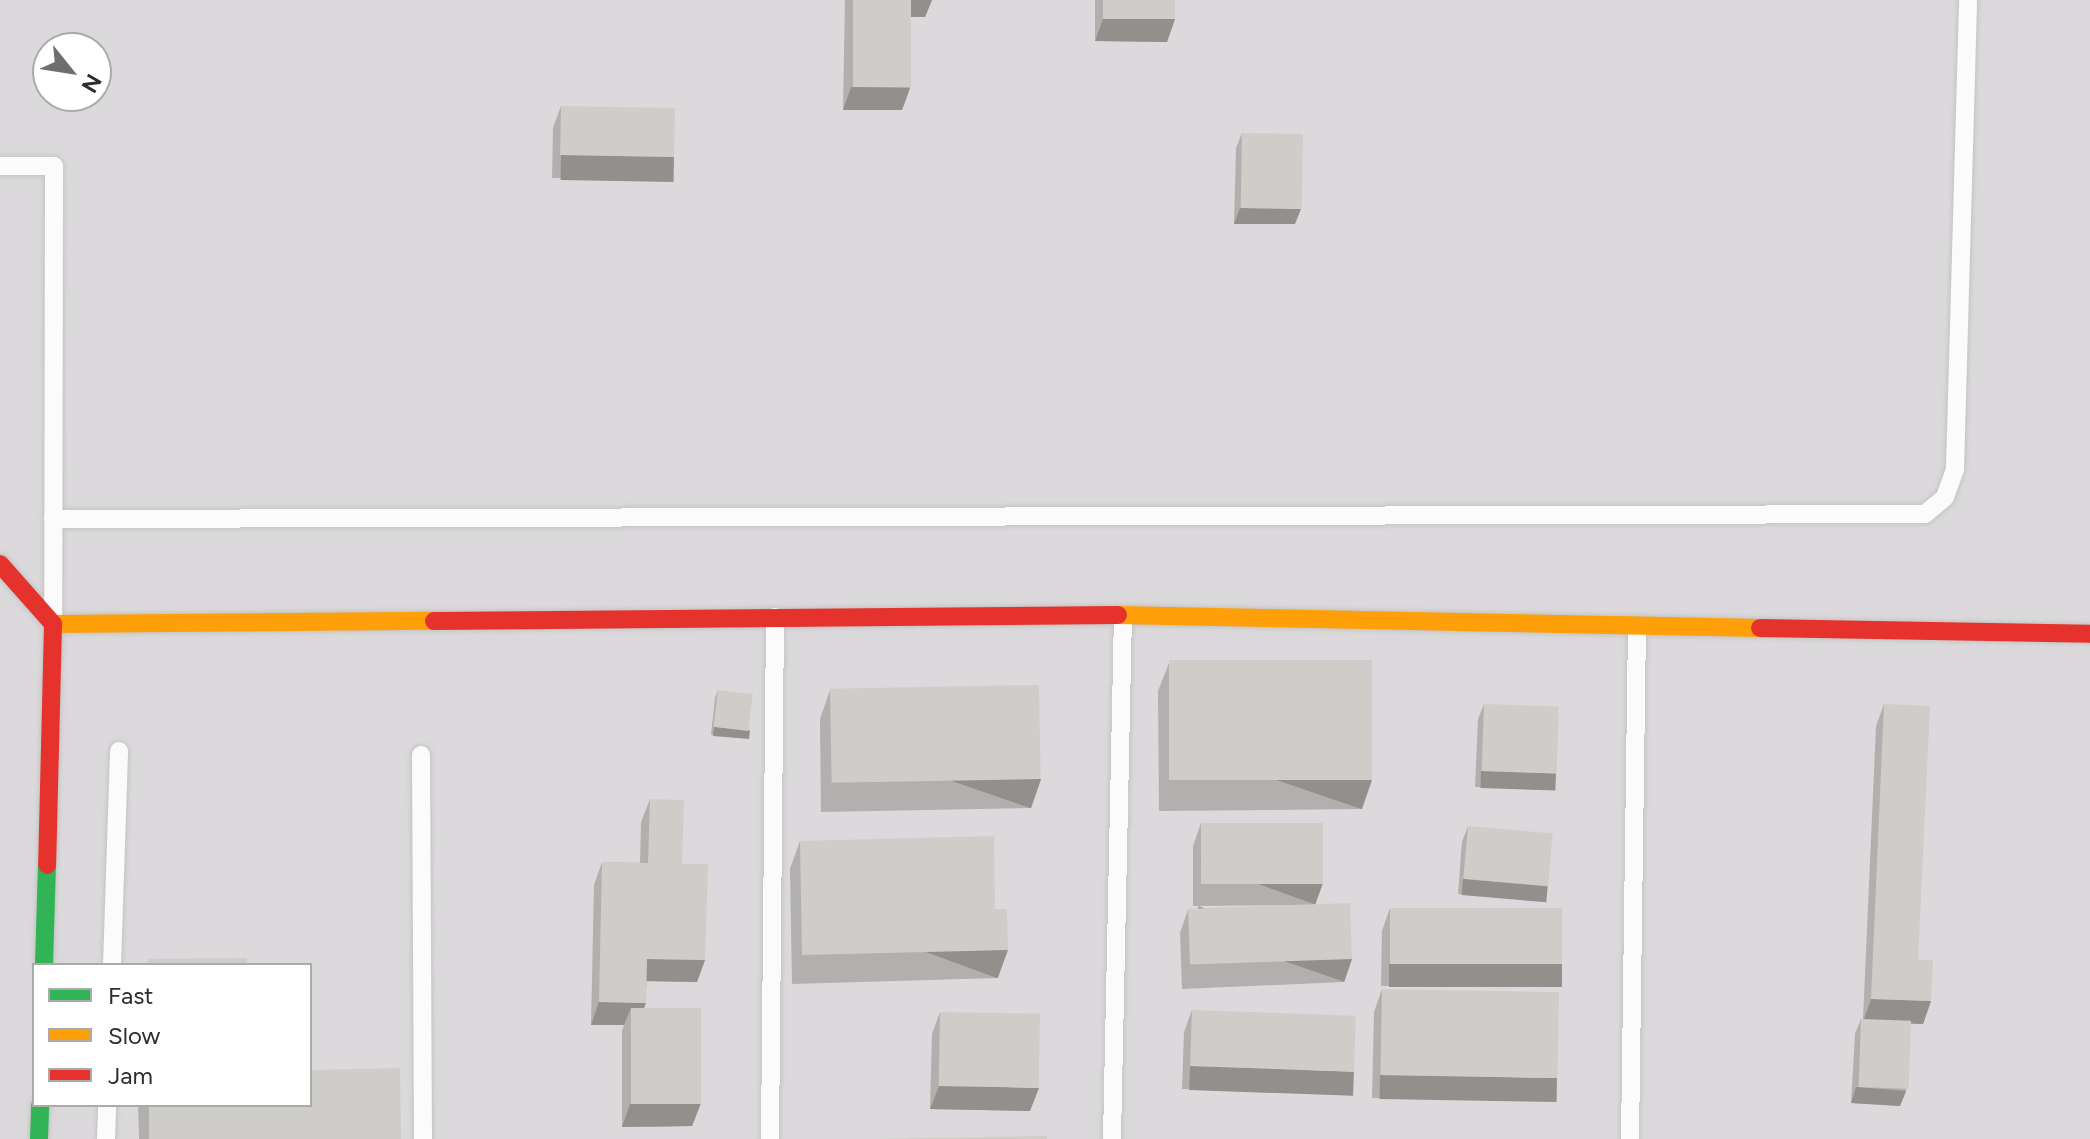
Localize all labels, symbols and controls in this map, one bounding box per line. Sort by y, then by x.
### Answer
north arrow [32,32,112,112]
text: N [76,69,107,97]
legend [32,963,312,1107]
text: Fast [108,981,153,1010]
text: Slow [108,1021,160,1050]
text: Jam [108,1061,153,1090]

